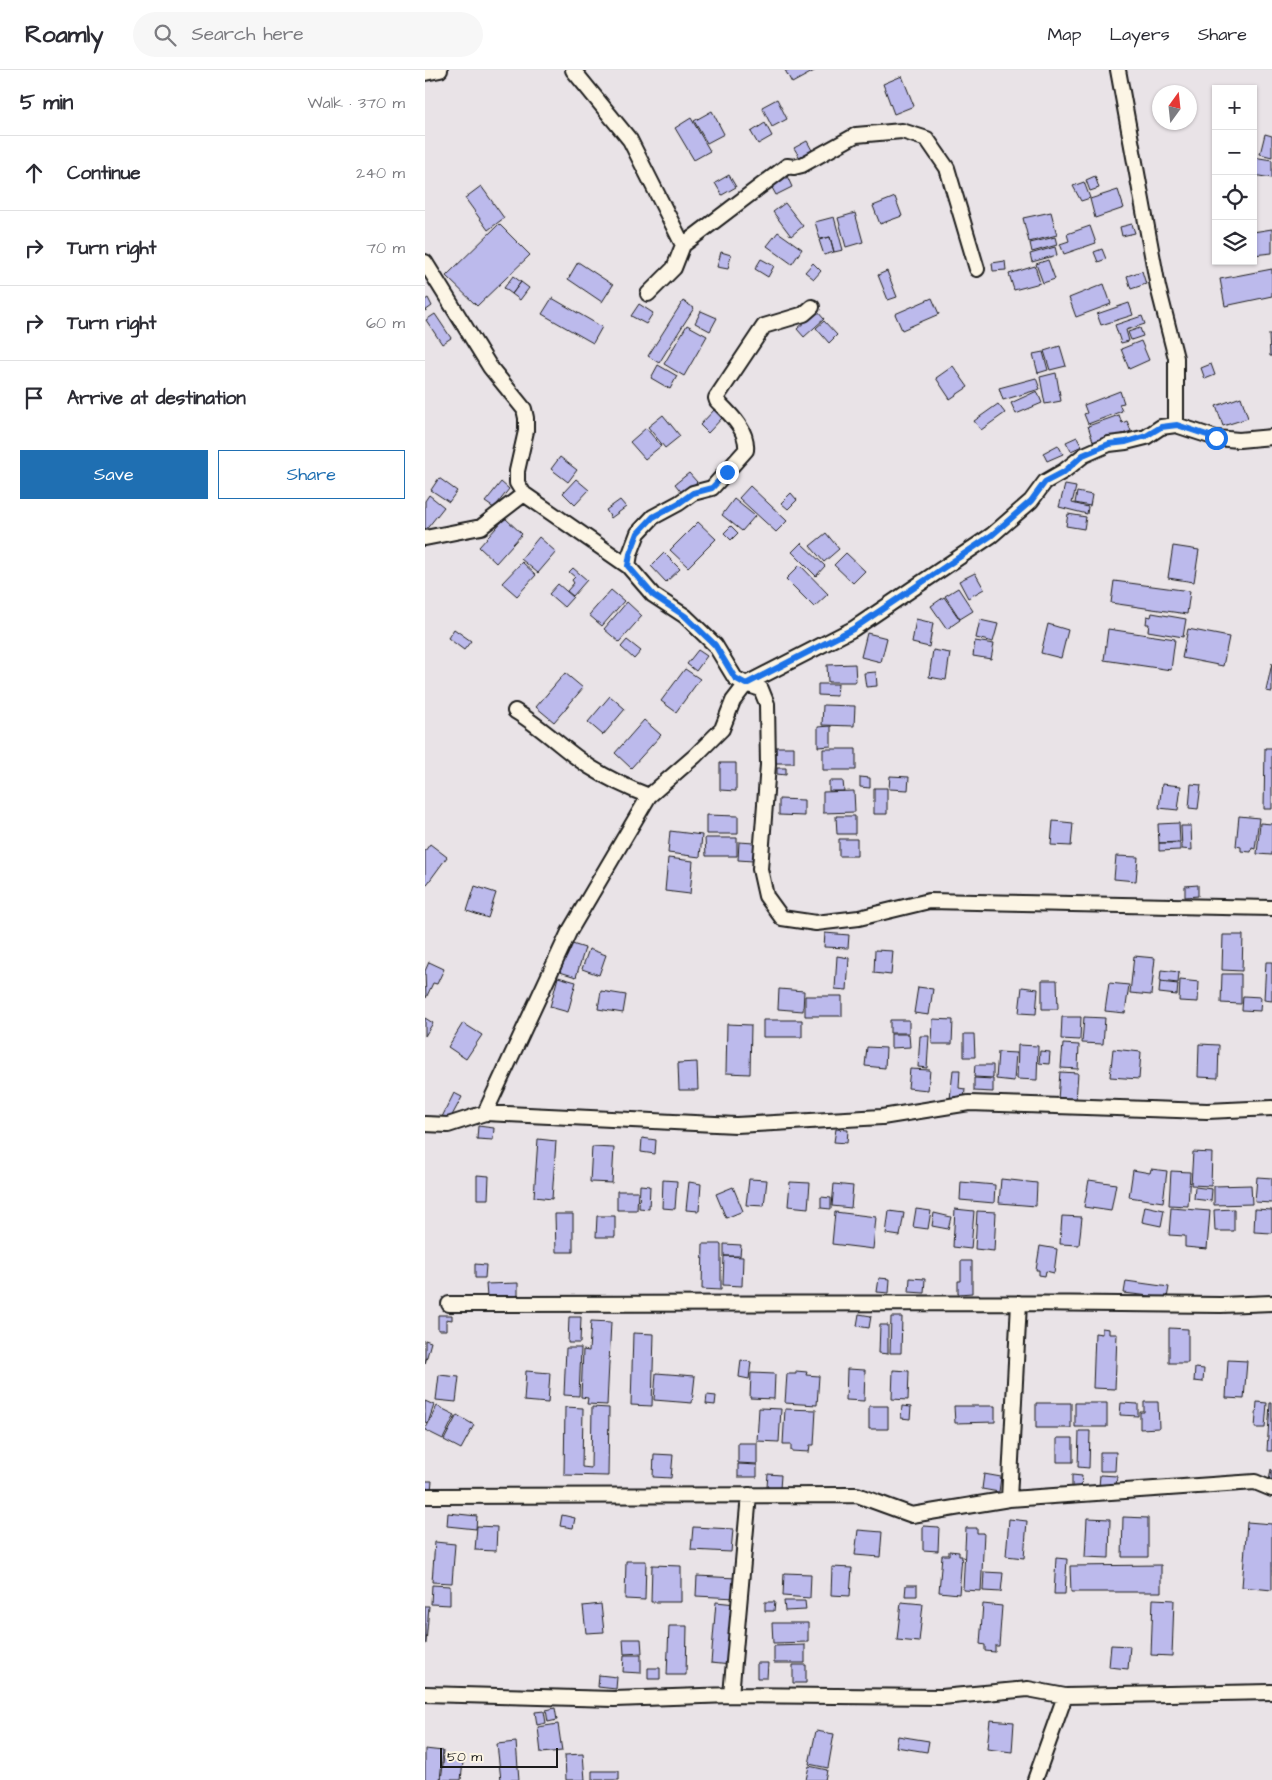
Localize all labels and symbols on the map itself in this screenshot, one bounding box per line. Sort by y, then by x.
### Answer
north arrow [1152,85,1197,130]
route start [1205,427,1228,450]
route end [716,461,739,484]
scale bar [440,1745,557,1768]

